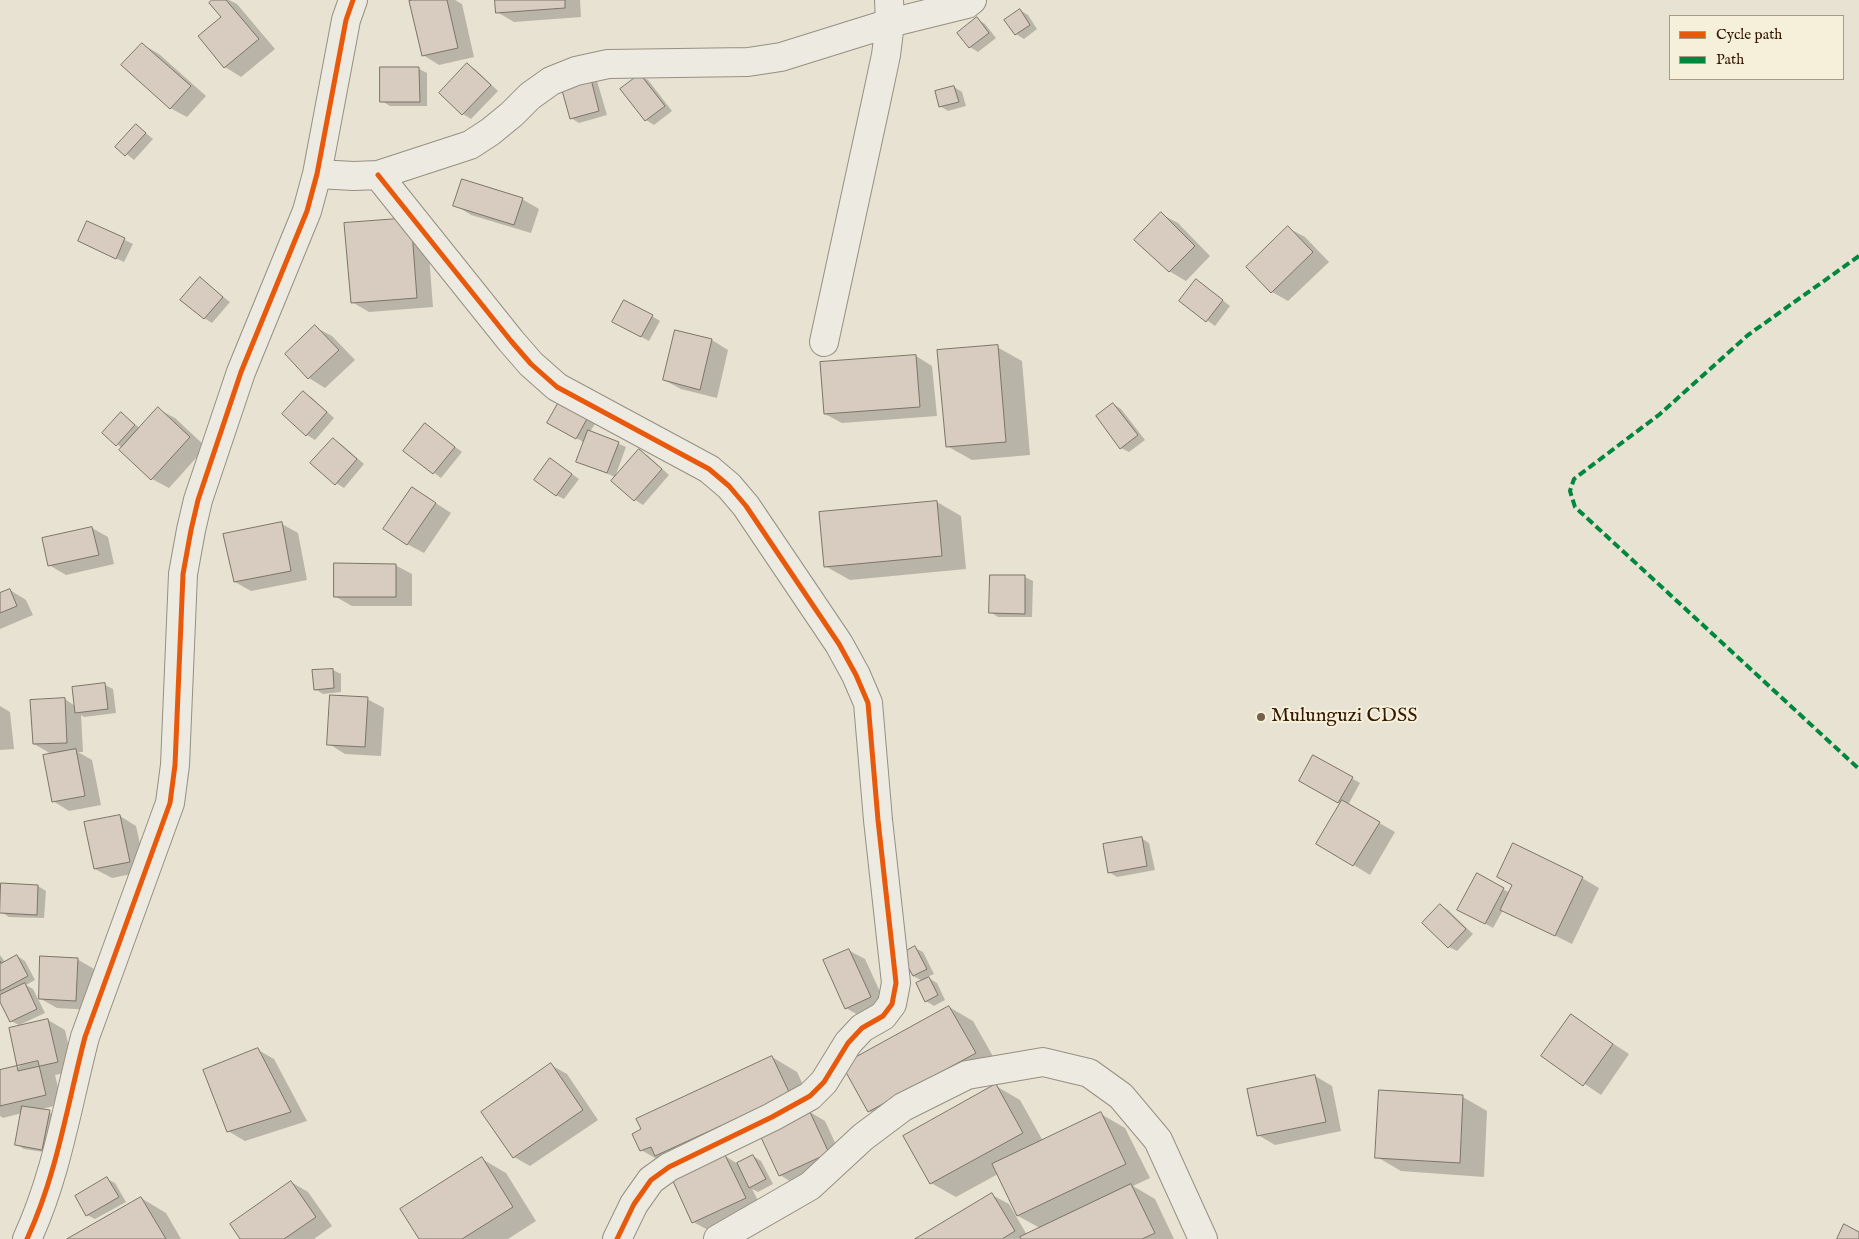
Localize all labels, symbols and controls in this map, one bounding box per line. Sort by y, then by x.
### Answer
legend [1669,15,1844,80]
text: Cycle path [1716,25,1782,44]
text: Path [1716,50,1744,69]
place label: Mulunguzi CDSS [1271,705,1417,729]
marker: Mulunguzi CDSS [1255,711,1267,723]

